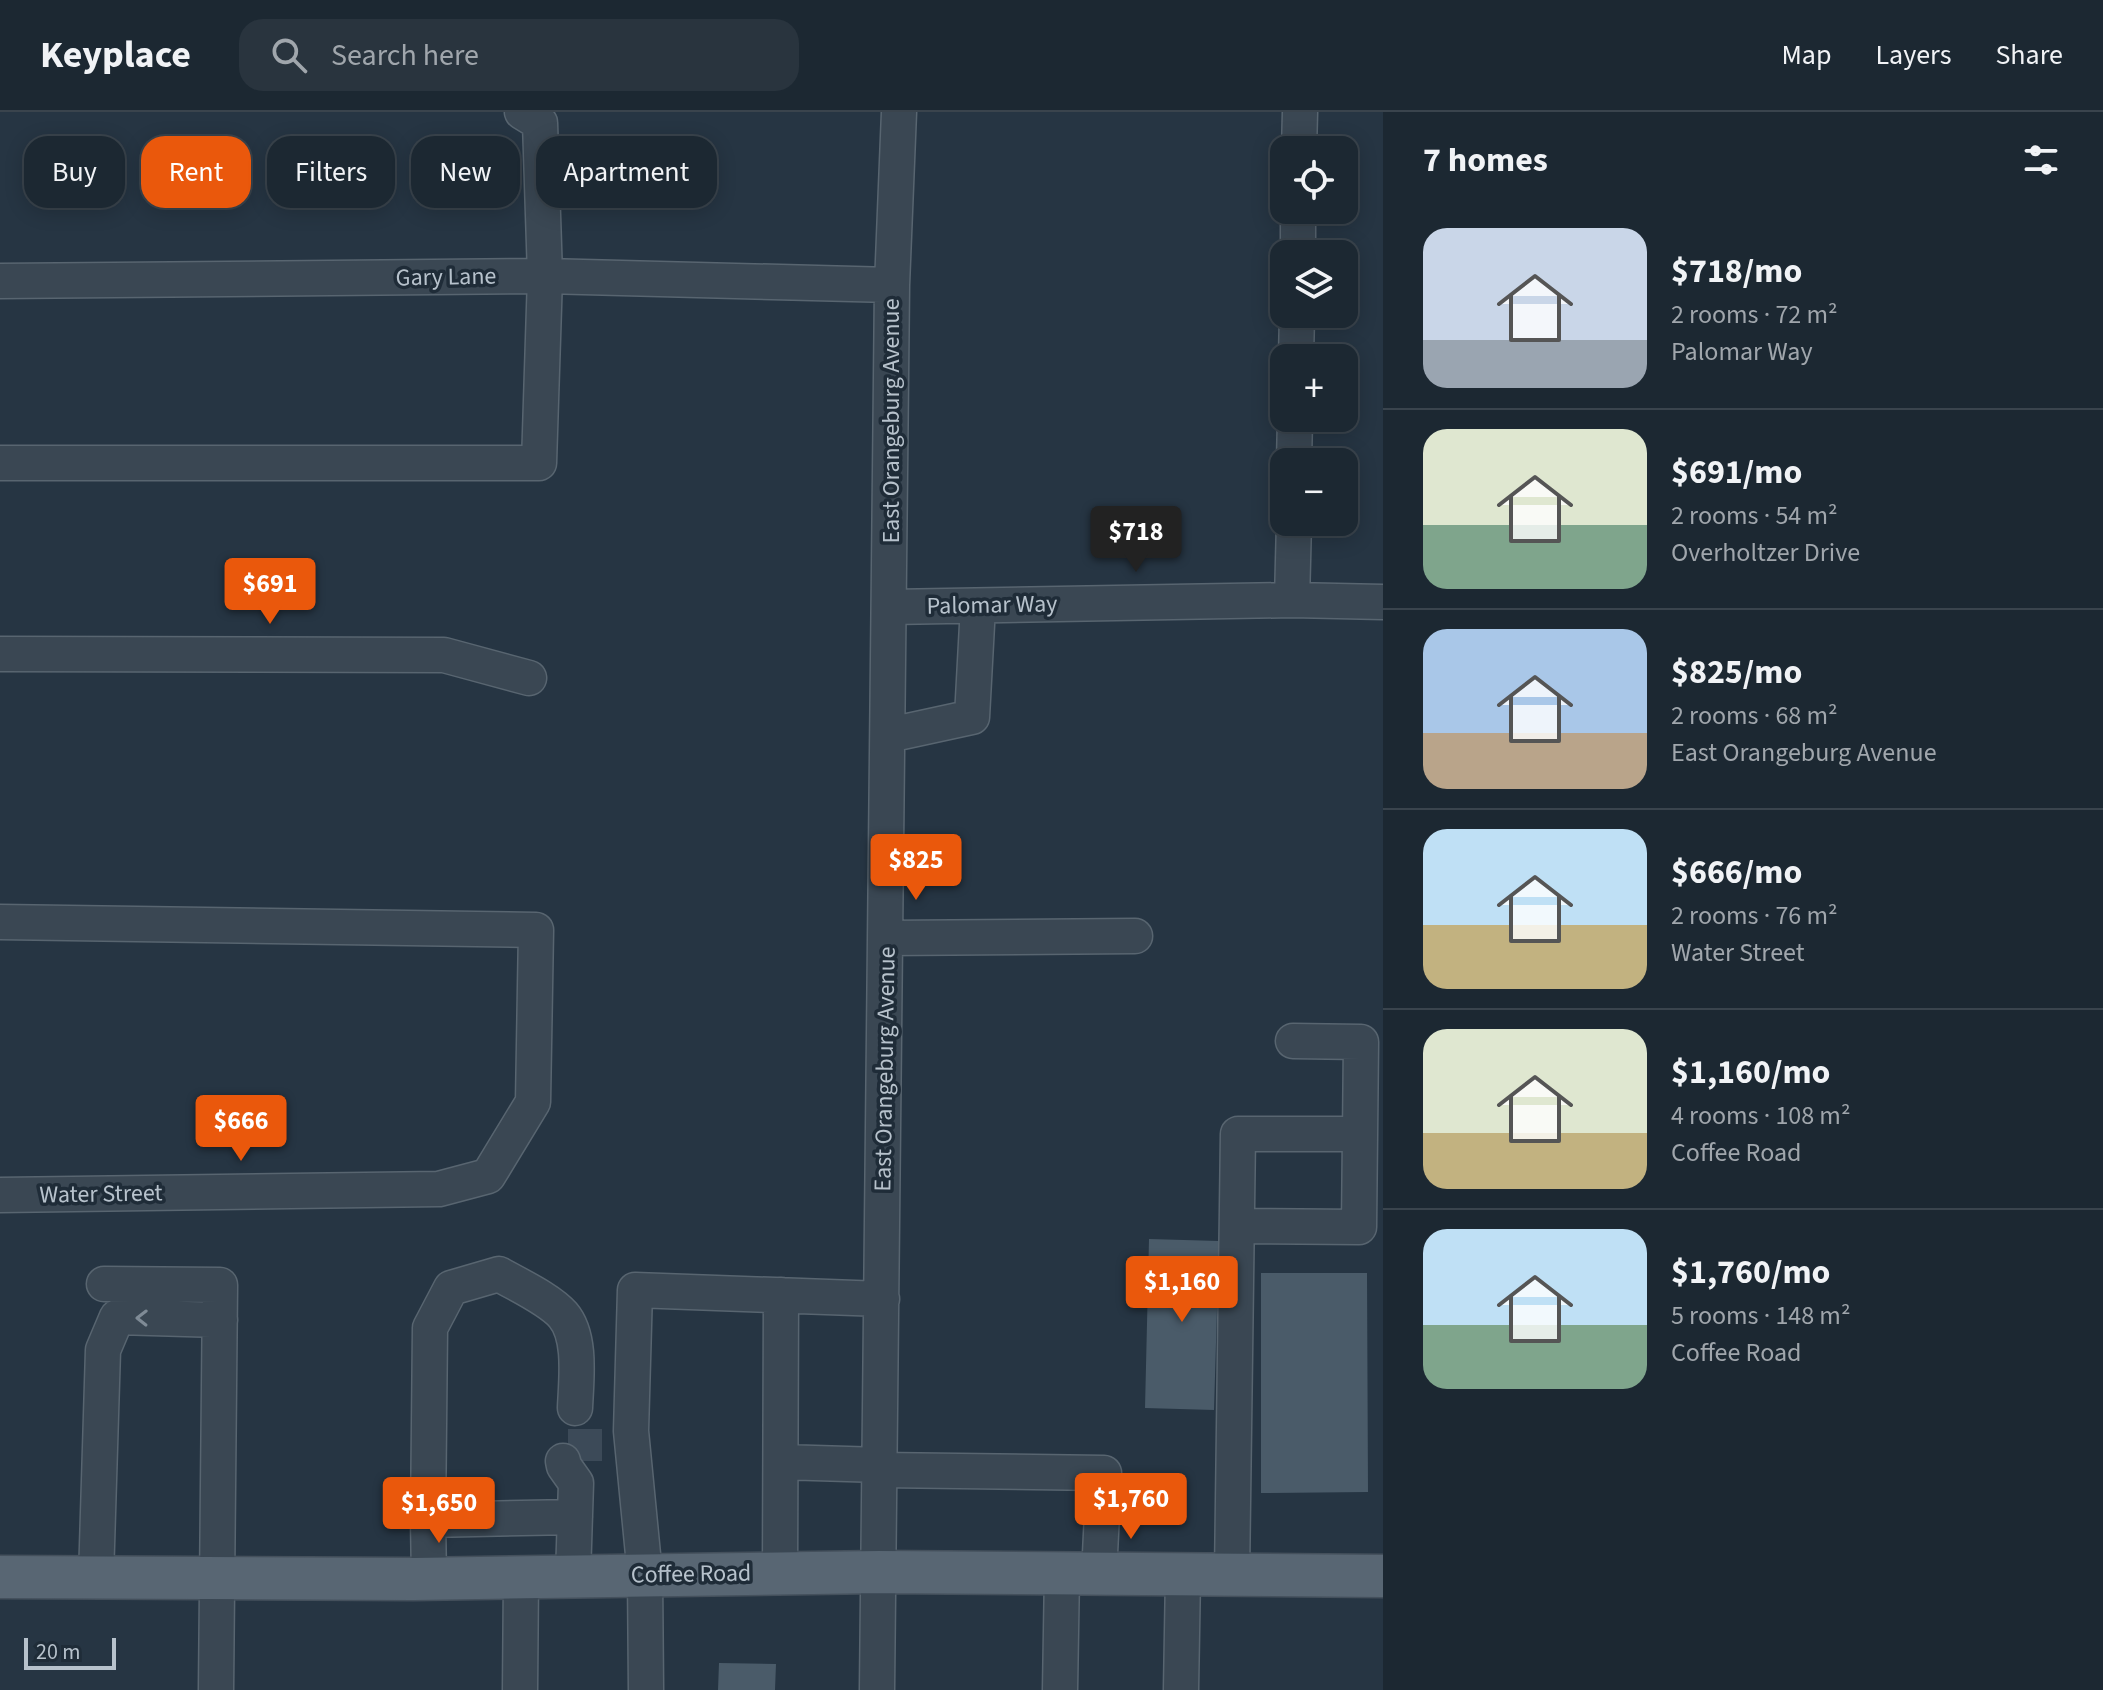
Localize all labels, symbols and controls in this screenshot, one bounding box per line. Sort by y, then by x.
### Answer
search box [239,19,799,91]
text: Keyplace [40,28,191,82]
icon: search [267,33,311,77]
text: Search here [331,34,479,77]
text: Map [1781,35,1831,75]
text: Layers [1875,35,1951,75]
text: Share [1995,35,2063,75]
chip: Buy [24,136,125,208]
chip: Rent [141,136,251,208]
chip: Filters [267,136,395,208]
chip: New [411,136,520,208]
chip: Apartment [536,136,717,208]
map controls [1270,136,1358,536]
button: locate [1270,136,1358,224]
text: 7 homes [1423,136,1548,185]
icon: filters [2019,138,2063,182]
button: layers [1270,240,1358,328]
text: $718/mo [1671,247,1802,296]
street label: Gary Lane [395,259,497,295]
icon: home [1487,260,1583,356]
text: 2 rooms · 72 m² [1671,296,1838,333]
street label: East Orangeburg Avenue [874,298,909,544]
text: Palomar Way [1671,333,1813,370]
button: + [1270,344,1358,432]
button: − [1270,448,1358,536]
text: $691/mo [1671,448,1802,497]
icon: home [1487,461,1583,557]
text: 2 rooms · 54 m² [1671,497,1838,534]
pin: $718 [1089,506,1183,574]
text: $718 [1109,513,1163,550]
text: Overholtzer Drive [1671,534,1860,571]
pin: $691 [223,558,317,626]
text: $691 [243,565,297,602]
street label: Palomar Way [926,586,1058,624]
text: $825/mo [1671,648,1802,697]
icon: home [1487,661,1583,757]
text: 2 rooms · 68 m² [1671,697,1838,734]
text: East Orangeburg Avenue [1671,734,1937,771]
pin: $825 [869,834,963,902]
text: $825 [889,841,943,878]
text: $666/mo [1671,848,1802,897]
icon: home [1487,861,1583,957]
text: 2 rooms · 76 m² [1671,897,1838,934]
text: Water Street [1671,934,1804,971]
street label: East Orangeburg Avenue [865,946,905,1192]
text: $1,160/mo [1671,1048,1831,1097]
icon: home [1487,1061,1583,1157]
pin: $666 [194,1095,288,1163]
text: 4 rooms · 108 m² [1671,1097,1850,1134]
text: $666 [214,1102,268,1139]
text: Coffee Road [1671,1134,1801,1171]
street label: Water Street [39,1175,163,1213]
text: $1,760/mo [1671,1248,1831,1297]
pin: $1,160 [1117,1256,1247,1324]
icon: home [1487,1261,1583,1357]
text: $1,160 [1144,1263,1220,1300]
text: 5 rooms · 148 m² [1671,1297,1850,1334]
one-way arrow [135,1309,148,1326]
text: Coffee Road [1671,1334,1801,1371]
pin: $1,760 [1066,1473,1196,1541]
pin: $1,650 [374,1477,504,1545]
text: $1,760 [1093,1480,1169,1517]
text: $1,650 [401,1484,477,1521]
street label: Coffee Road [631,1555,751,1593]
scale bar [24,1634,116,1670]
text: 20 m [36,1636,81,1668]

